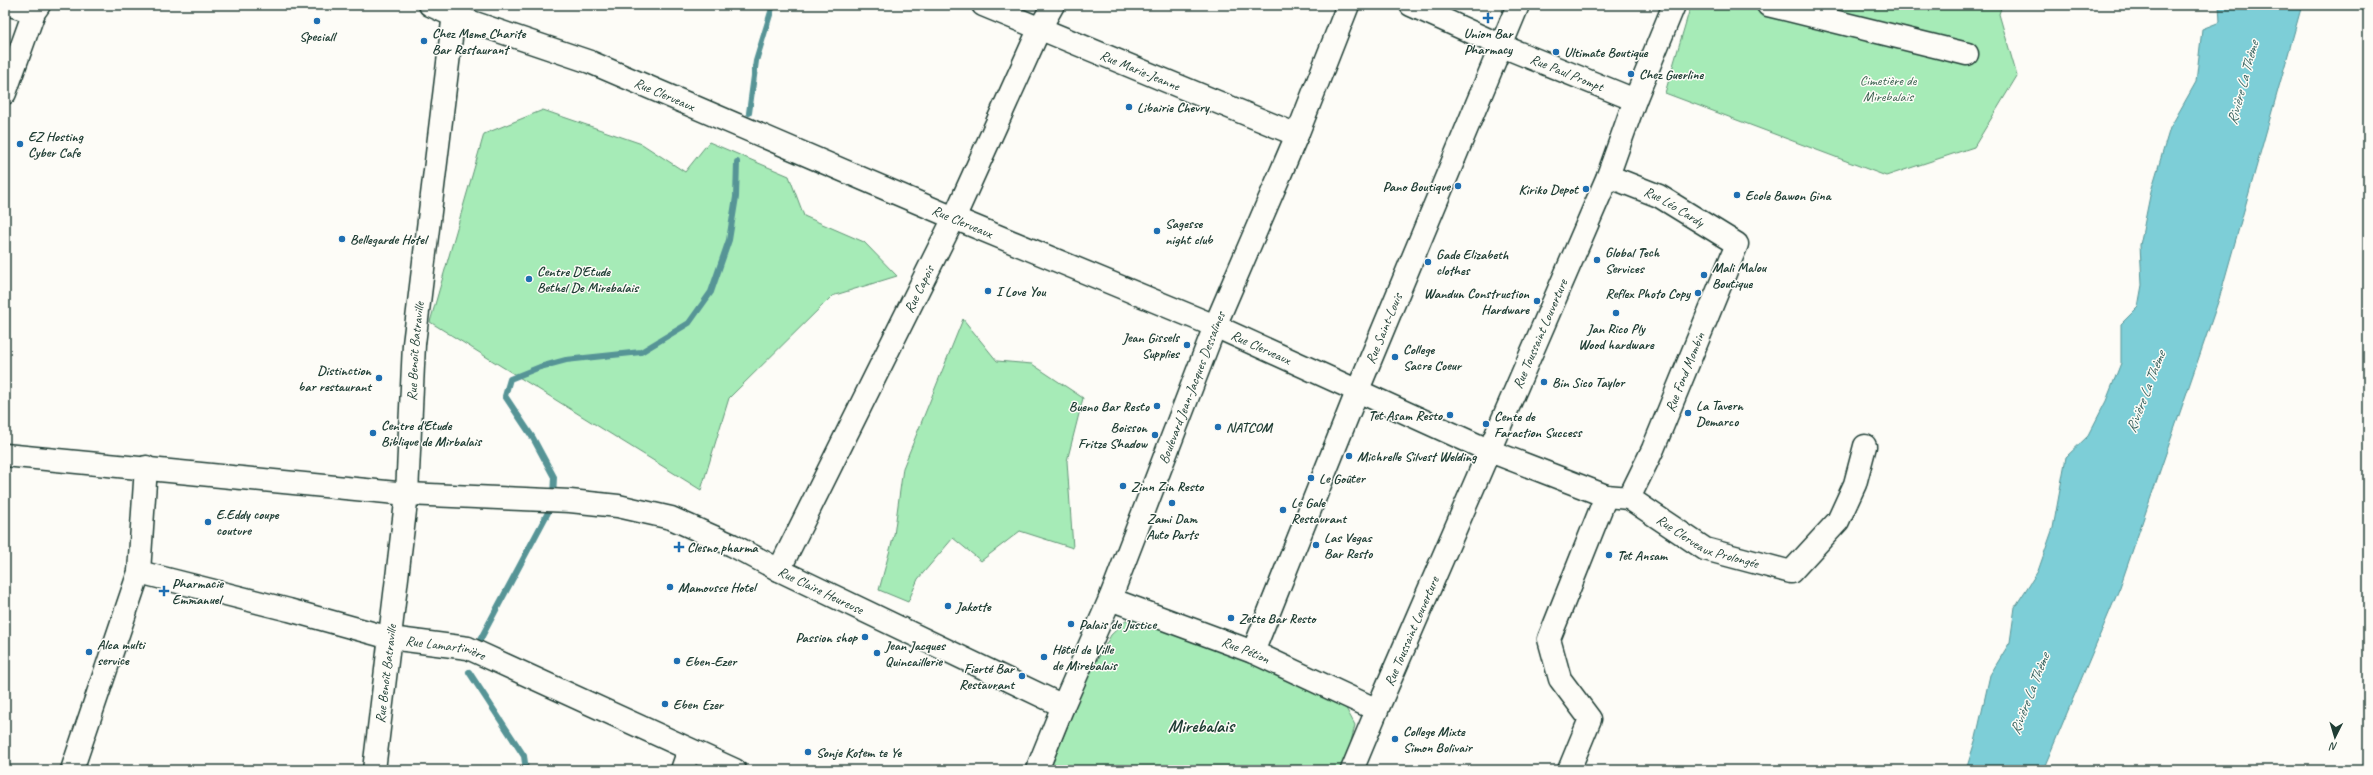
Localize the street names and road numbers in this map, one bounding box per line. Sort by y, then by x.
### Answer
street label: Rue Marie-Jeanne [1098,46,1184,95]
street label: Rue Paul Prompt [1528,50,1607,95]
street label: Rue Clerveaux [632,74,698,115]
street label: Rue Léo Cardy [1642,183,1708,231]
street label: Rue Clerveaux [930,201,996,242]
street label: Rue Capois [900,261,938,315]
street label: Rue Toussaint Louverture [1509,275,1571,391]
street label: Rue Saint-Louis [1361,290,1406,366]
street label: Rue Benoît Batraville [403,299,428,401]
street label: Boulevard Jean-Jacques Dessalines [1154,308,1229,466]
street label: Rue Clerveaux [1228,326,1295,368]
street label: Rue Fond Mombin [1661,329,1709,414]
street label: Rue Clerveaux Prolongée [1654,511,1762,572]
street label: Rue Claire Heureuse [775,562,868,618]
street label: Rue Toussaint Louverture [1380,572,1443,688]
street label: Rue Benoît Batraville [371,622,400,724]
street label: Rue Lamartinière [405,632,490,664]
street label: Rue Pétion [1220,633,1273,667]

